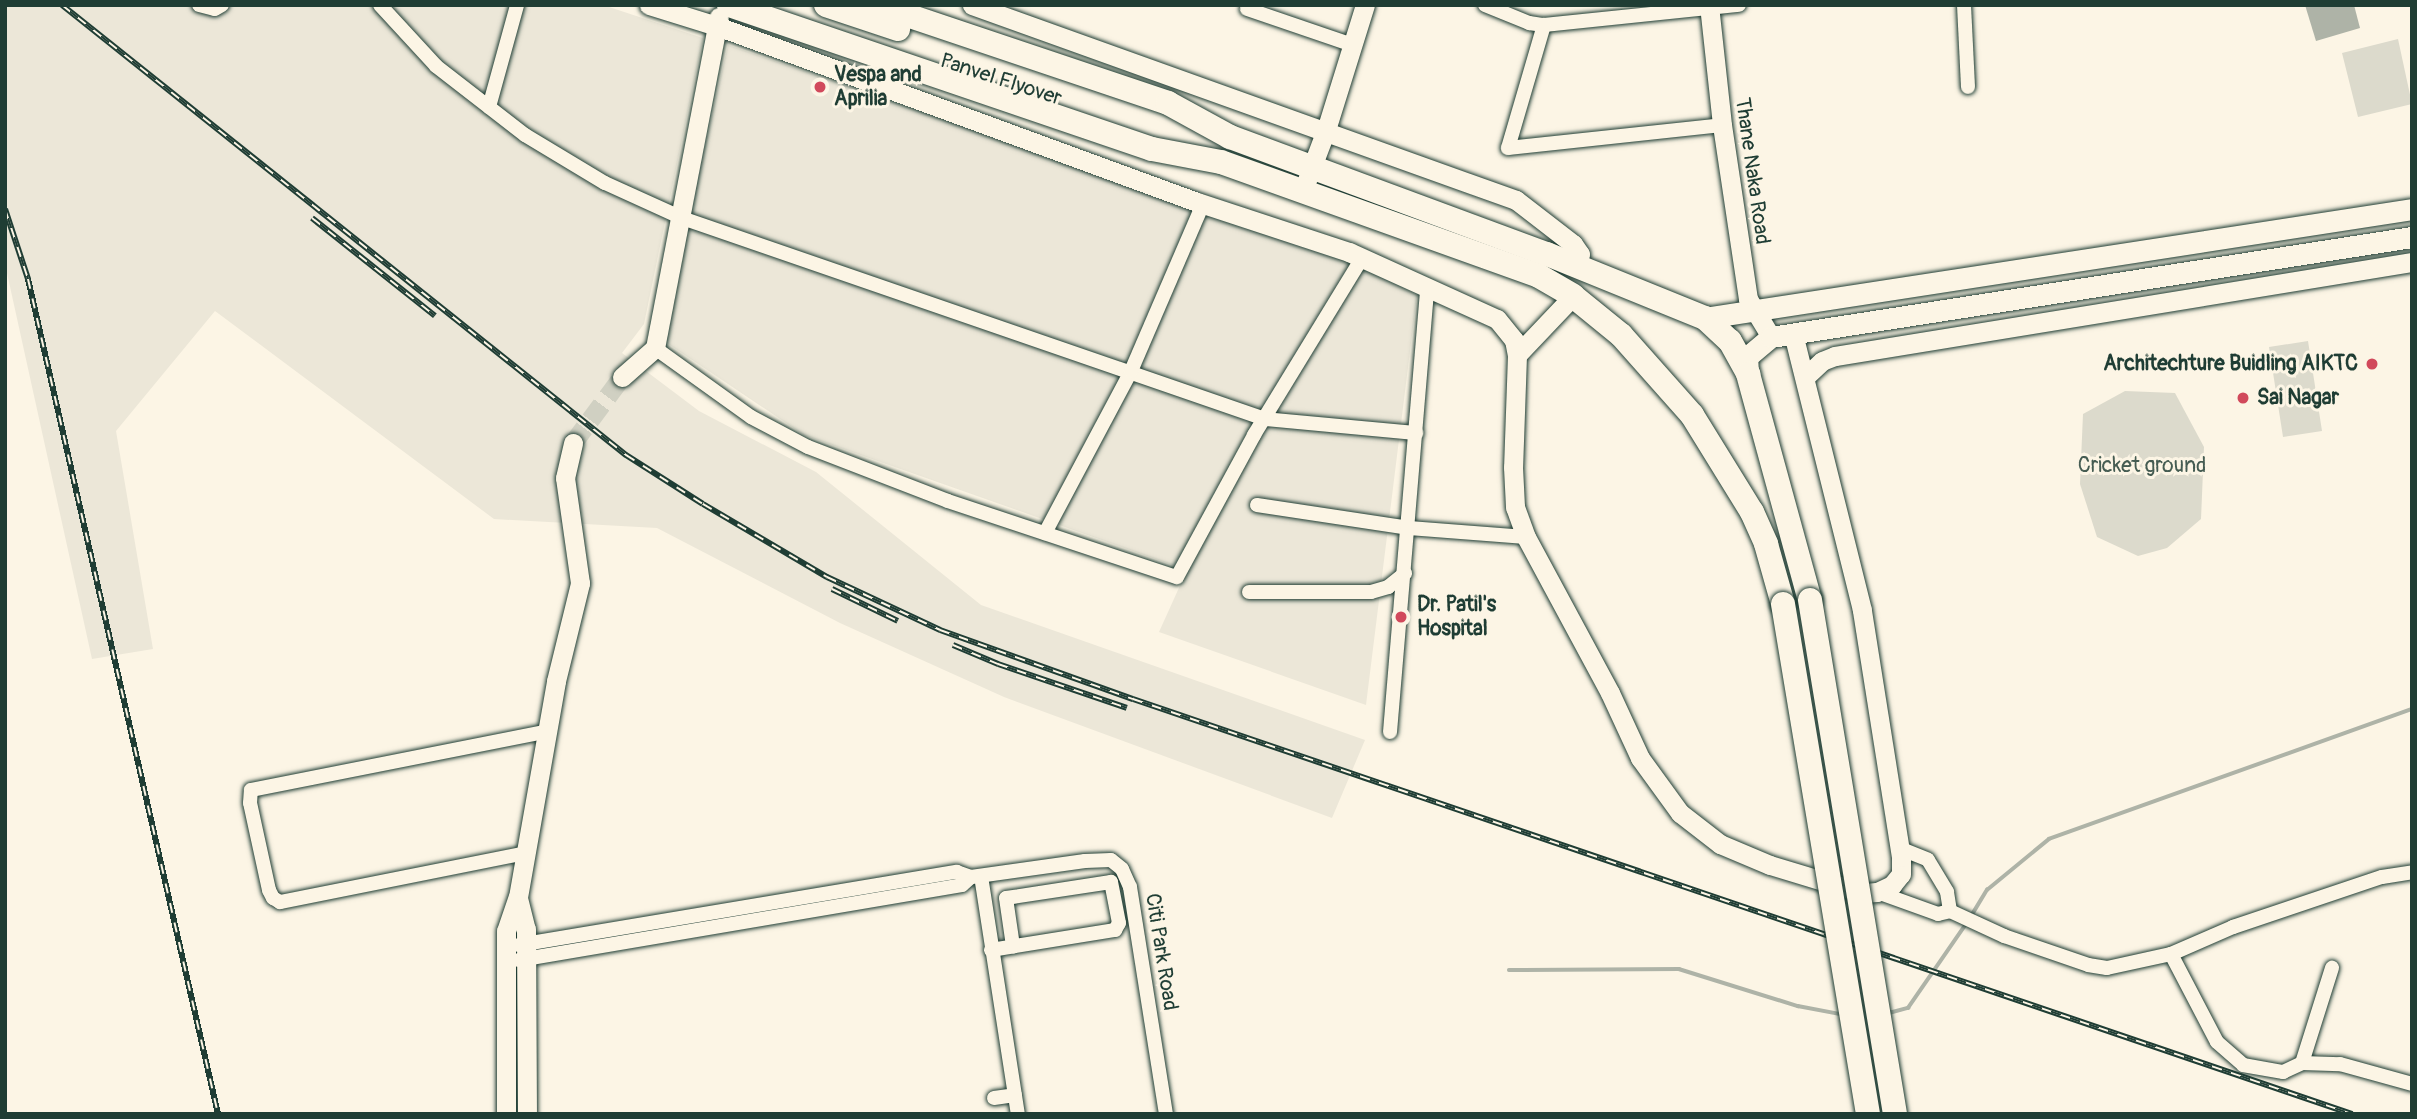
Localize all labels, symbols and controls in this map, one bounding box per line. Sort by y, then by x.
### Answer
street label: Panvel Flyover [937,48,1065,112]
place label: Vespa and Aprilia [834,62,922,112]
marker: Vespa and Aprilia [812,79,828,95]
street label: Thane Naka Road [1729,96,1775,246]
place label: Architechture Buidling AIKTC [2103,351,2358,377]
marker: Architechture Buidling AIKTC [2364,356,2380,372]
place label: Sai Nagar [2257,385,2339,411]
marker: Sai Nagar [2235,390,2251,406]
park label: Cricket ground [2078,453,2206,479]
place label: Dr. Patil's Hospital [1417,592,1496,642]
marker: Dr. Patil's Hospital [1391,607,1411,627]
street label: Citi Park Road [1139,892,1183,1012]

